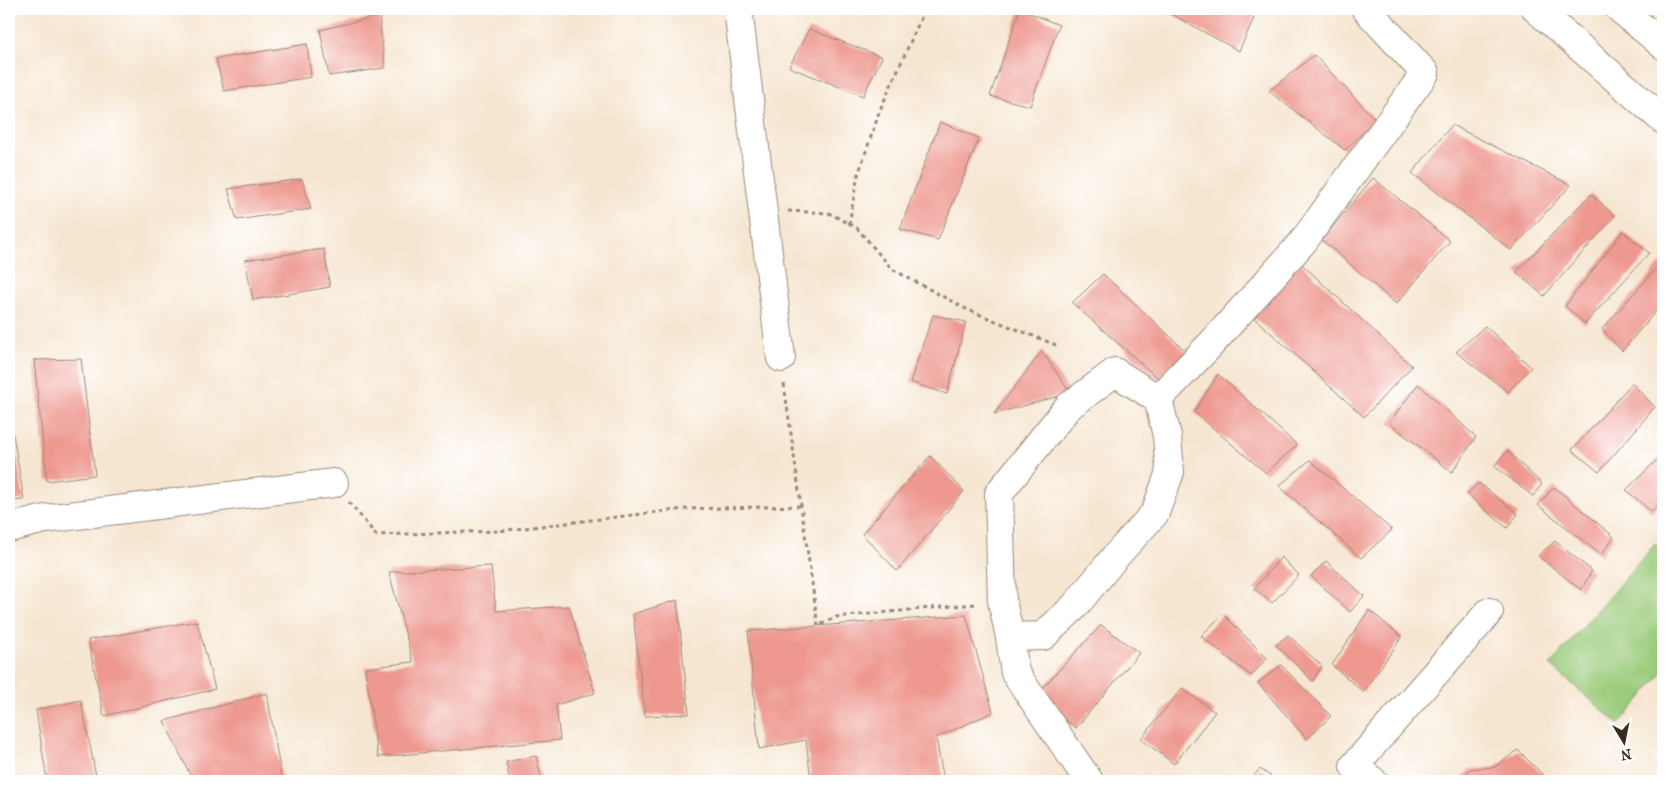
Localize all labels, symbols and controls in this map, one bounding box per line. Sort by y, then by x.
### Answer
north arrow [1600,718,1650,768]
text: N [1619,745,1633,764]

